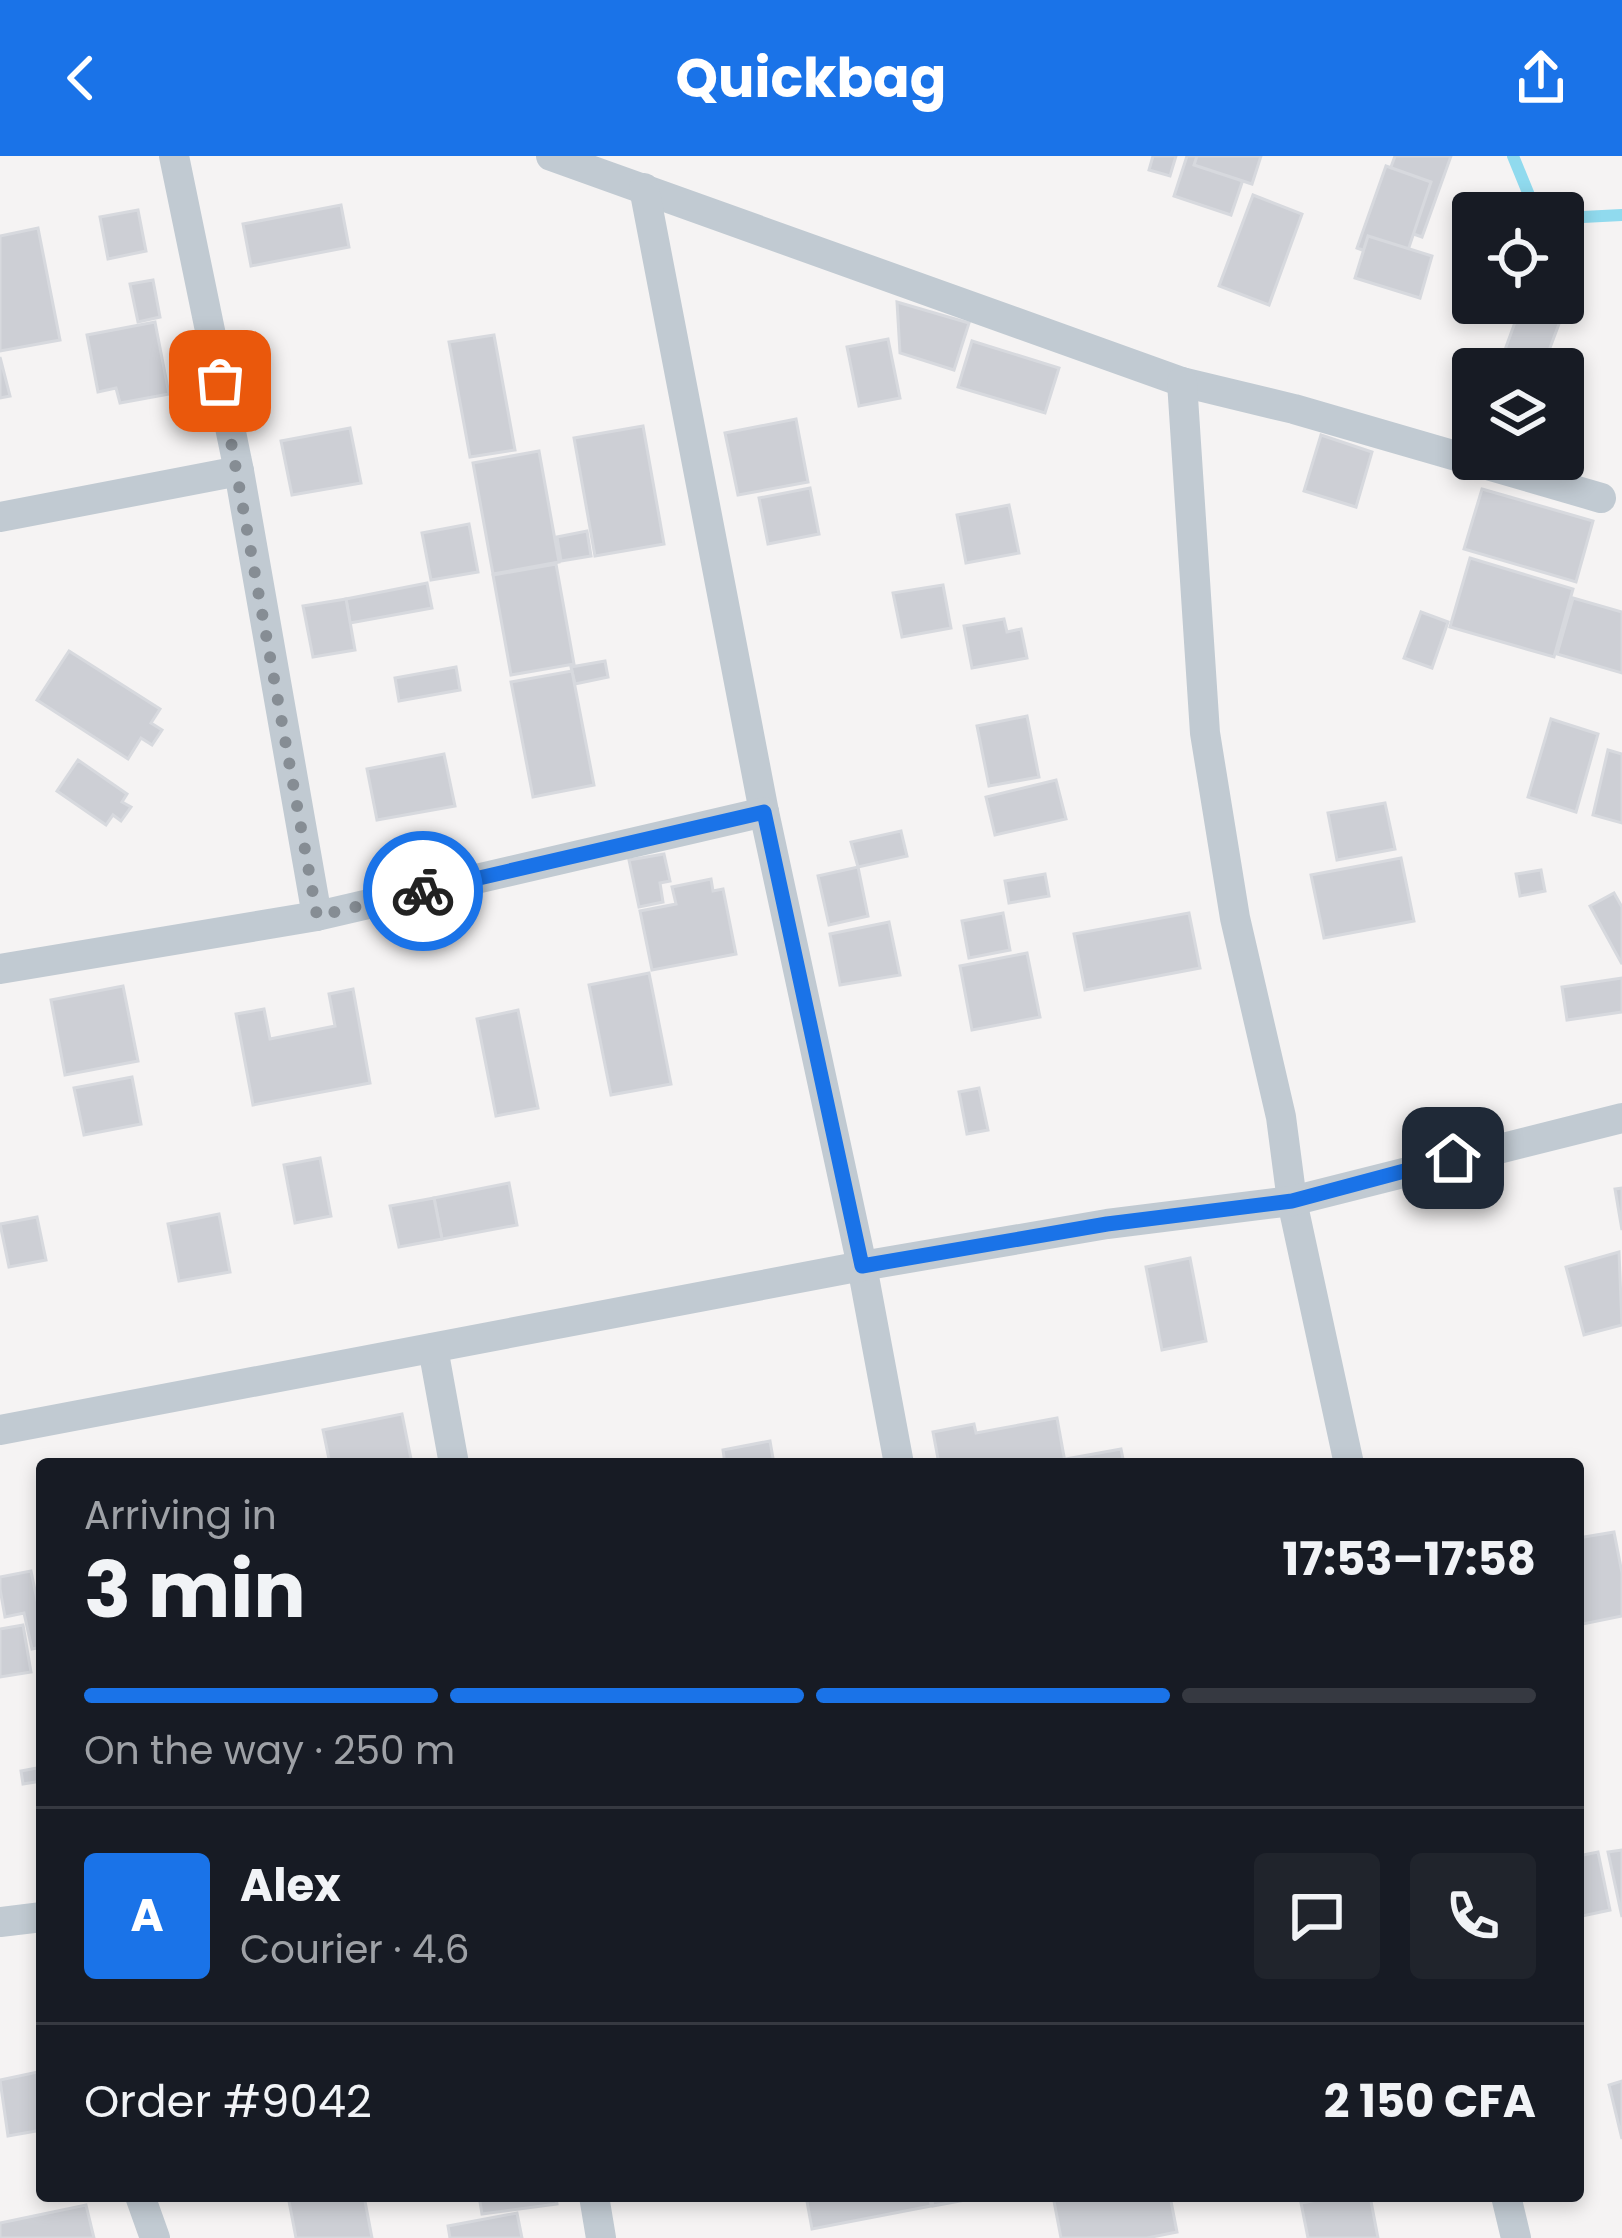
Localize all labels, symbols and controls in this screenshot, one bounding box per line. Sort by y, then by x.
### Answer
text: Quickbag [676,40,946,116]
icon: back [48,45,114,111]
icon: share [1508,45,1574,111]
map controls [1452,192,1584,480]
button: locate [1452,192,1584,324]
pin [169,330,271,432]
icon: bag [187,348,253,414]
button: layers [1452,348,1584,480]
courier [363,831,483,951]
icon: bike [390,858,456,924]
pin [1402,1107,1504,1209]
icon: home [1420,1125,1486,1191]
text: Arriving in [84,1488,277,1543]
text: 17:53–17:58 [1282,1528,1536,1591]
text: 3 min [84,1535,306,1644]
text: On the way · 250 m [84,1723,455,1778]
button: chat [1254,1853,1380,1979]
button: phone [1410,1853,1536,1979]
text: Alex [240,1854,341,1917]
text: A [130,1884,164,1947]
text: Courier · 4.6 [240,1922,469,1977]
text: Order #9042 [84,2070,372,2133]
text: 2 150 CFA [1324,2070,1536,2133]

